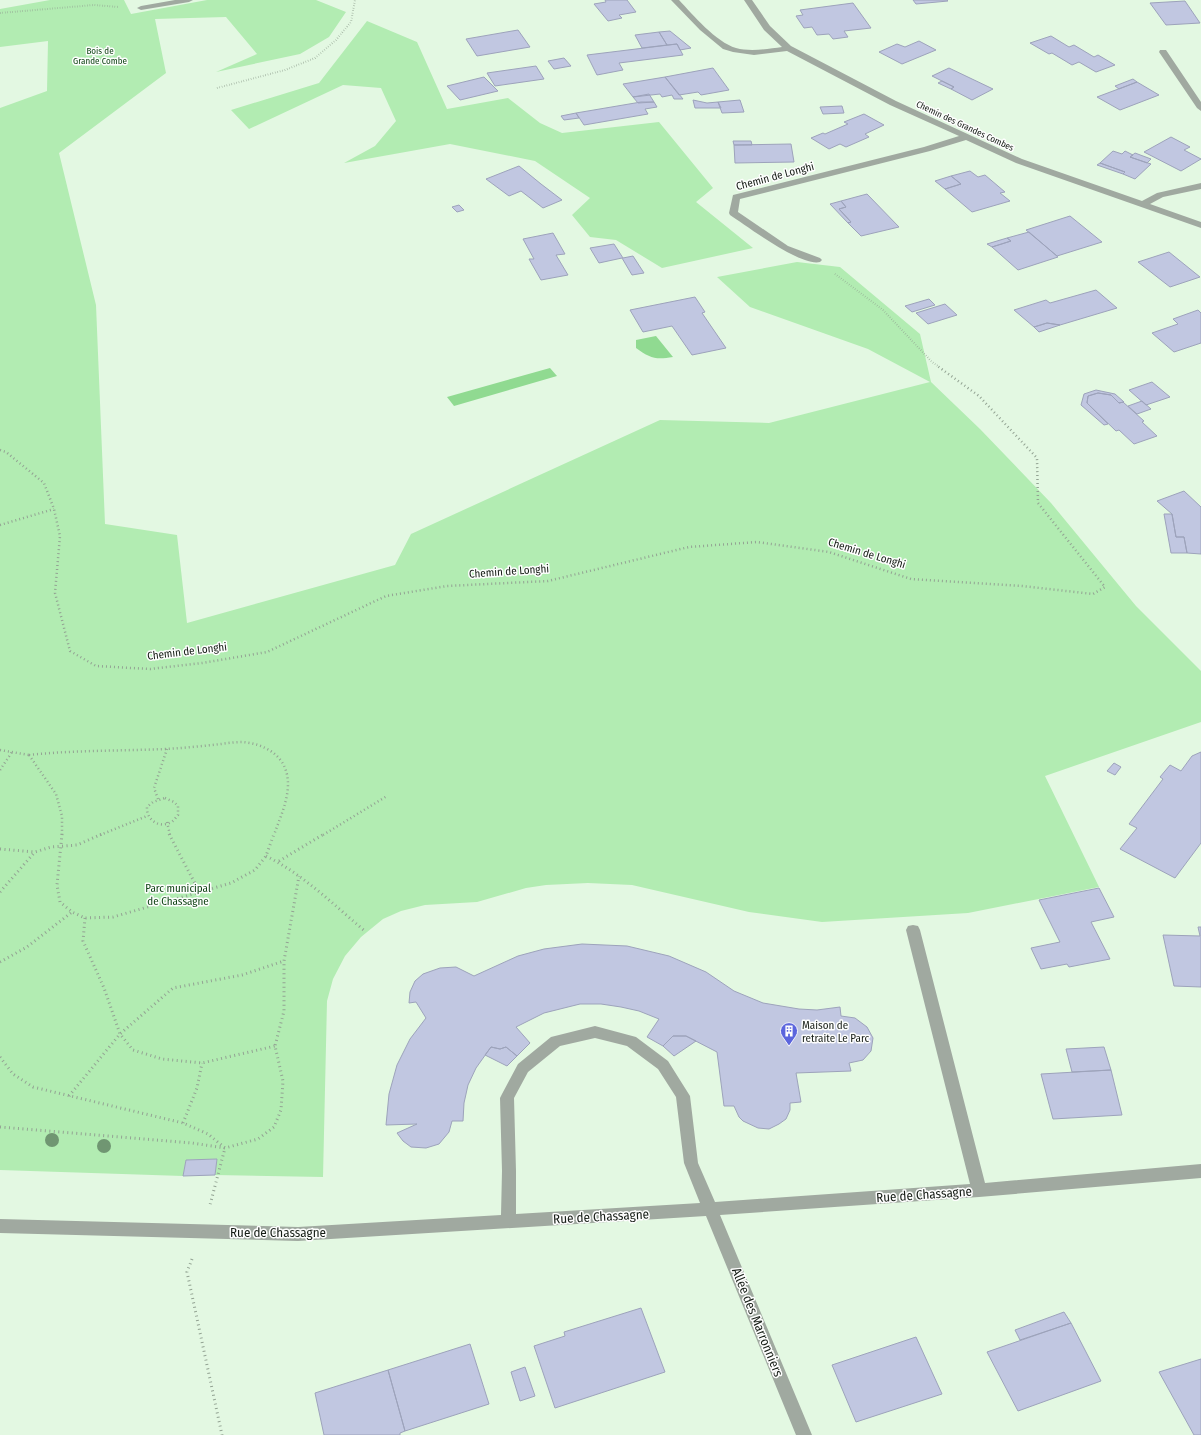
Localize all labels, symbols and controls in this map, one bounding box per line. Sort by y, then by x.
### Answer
park label: Bois de Grande Combe [73,46,127,66]
street label: Chemin des Grandes Combes [915,99,1015,153]
street label: Chemin de Longhi [735,160,816,193]
street label: Chemin de Longhi [827,536,907,571]
street label: Chemin de Longhi [469,562,550,581]
street label: Chemin de Longhi [146,640,228,663]
park label: Parc municipal de Chassagne [145,882,211,908]
place label: Maison de retraite Le Parc [802,1019,869,1045]
building icon: Maison de retraite Le Parc [779,1021,799,1046]
street label: Rue de Chassagne [876,1184,972,1205]
street label: Rue de Chassagne [553,1206,649,1226]
street label: Rue de Chassagne [230,1225,326,1240]
street label: Allée des Marronniers [729,1266,786,1379]

